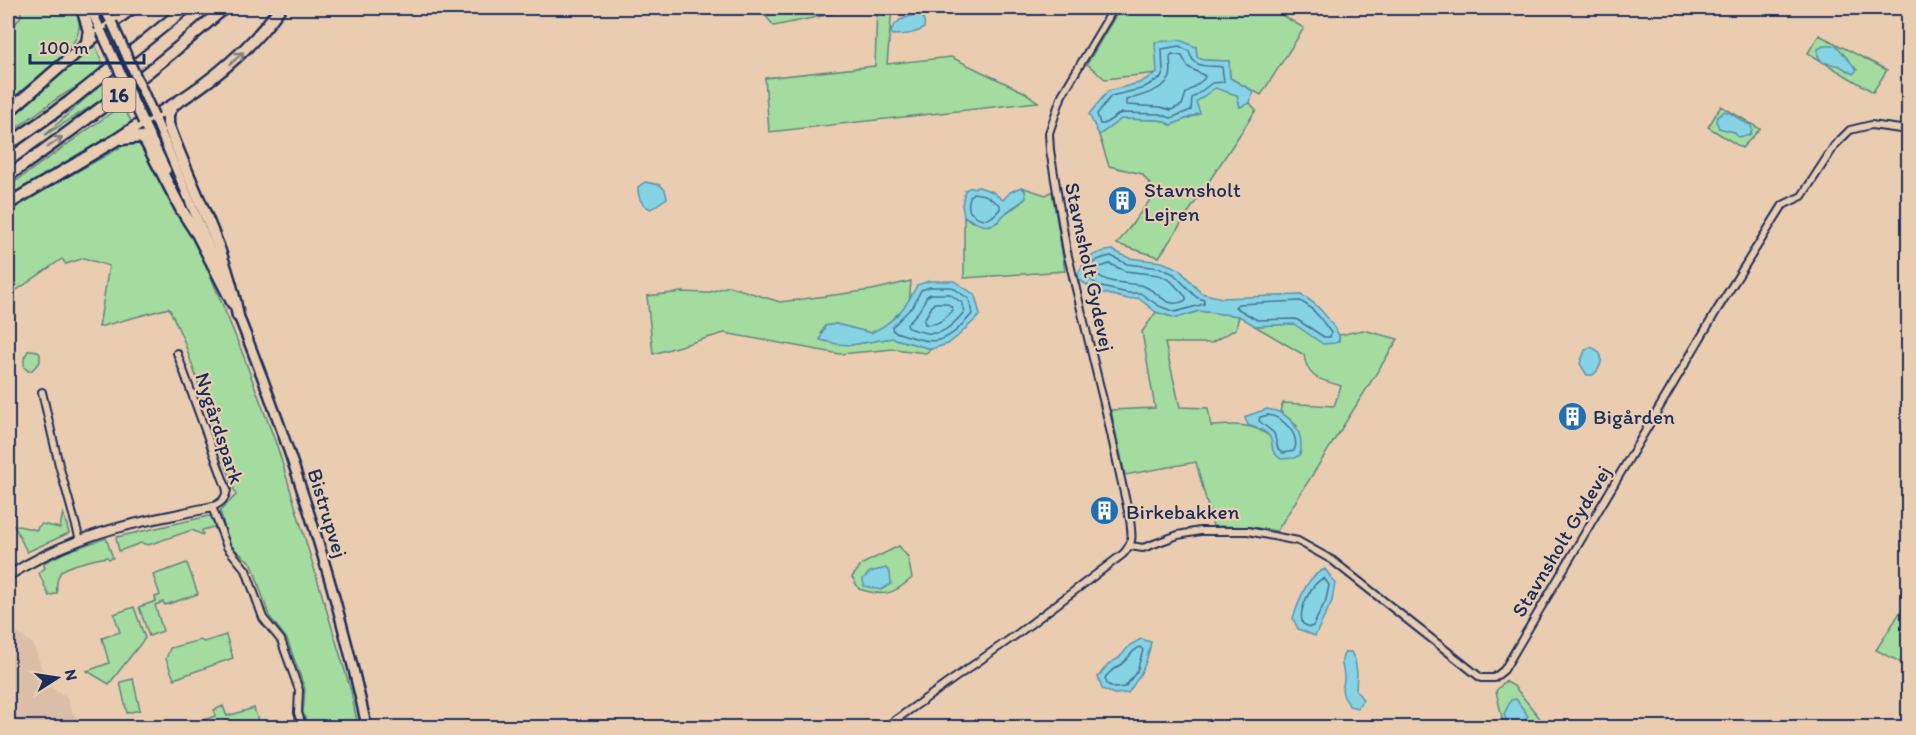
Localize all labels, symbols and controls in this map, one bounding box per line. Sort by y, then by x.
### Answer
scale bar [30,27,144,65]
text: 100 m [39,37,89,59]
one-way arrow [229,50,244,65]
road number: 16 [102,78,136,112]
one-way arrow [47,136,63,148]
place label: Stavnsholt Lejren [1144,177,1241,226]
street label: Stavnsholt Gydevej [1060,180,1120,354]
building icon: Stavnsholt Lejren [1107,185,1139,217]
street label: Nygårdspark [190,369,250,487]
building icon: Bigården [1556,400,1588,432]
place label: Bigården [1593,404,1675,429]
street label: Stavnsholt Gydevej [1506,461,1616,621]
street label: Bistrupvej [303,465,353,561]
building icon: Birkebakken [1089,495,1121,527]
place label: Birkebakken [1126,499,1239,524]
north arrow [27,648,87,708]
text: N [61,668,82,682]

